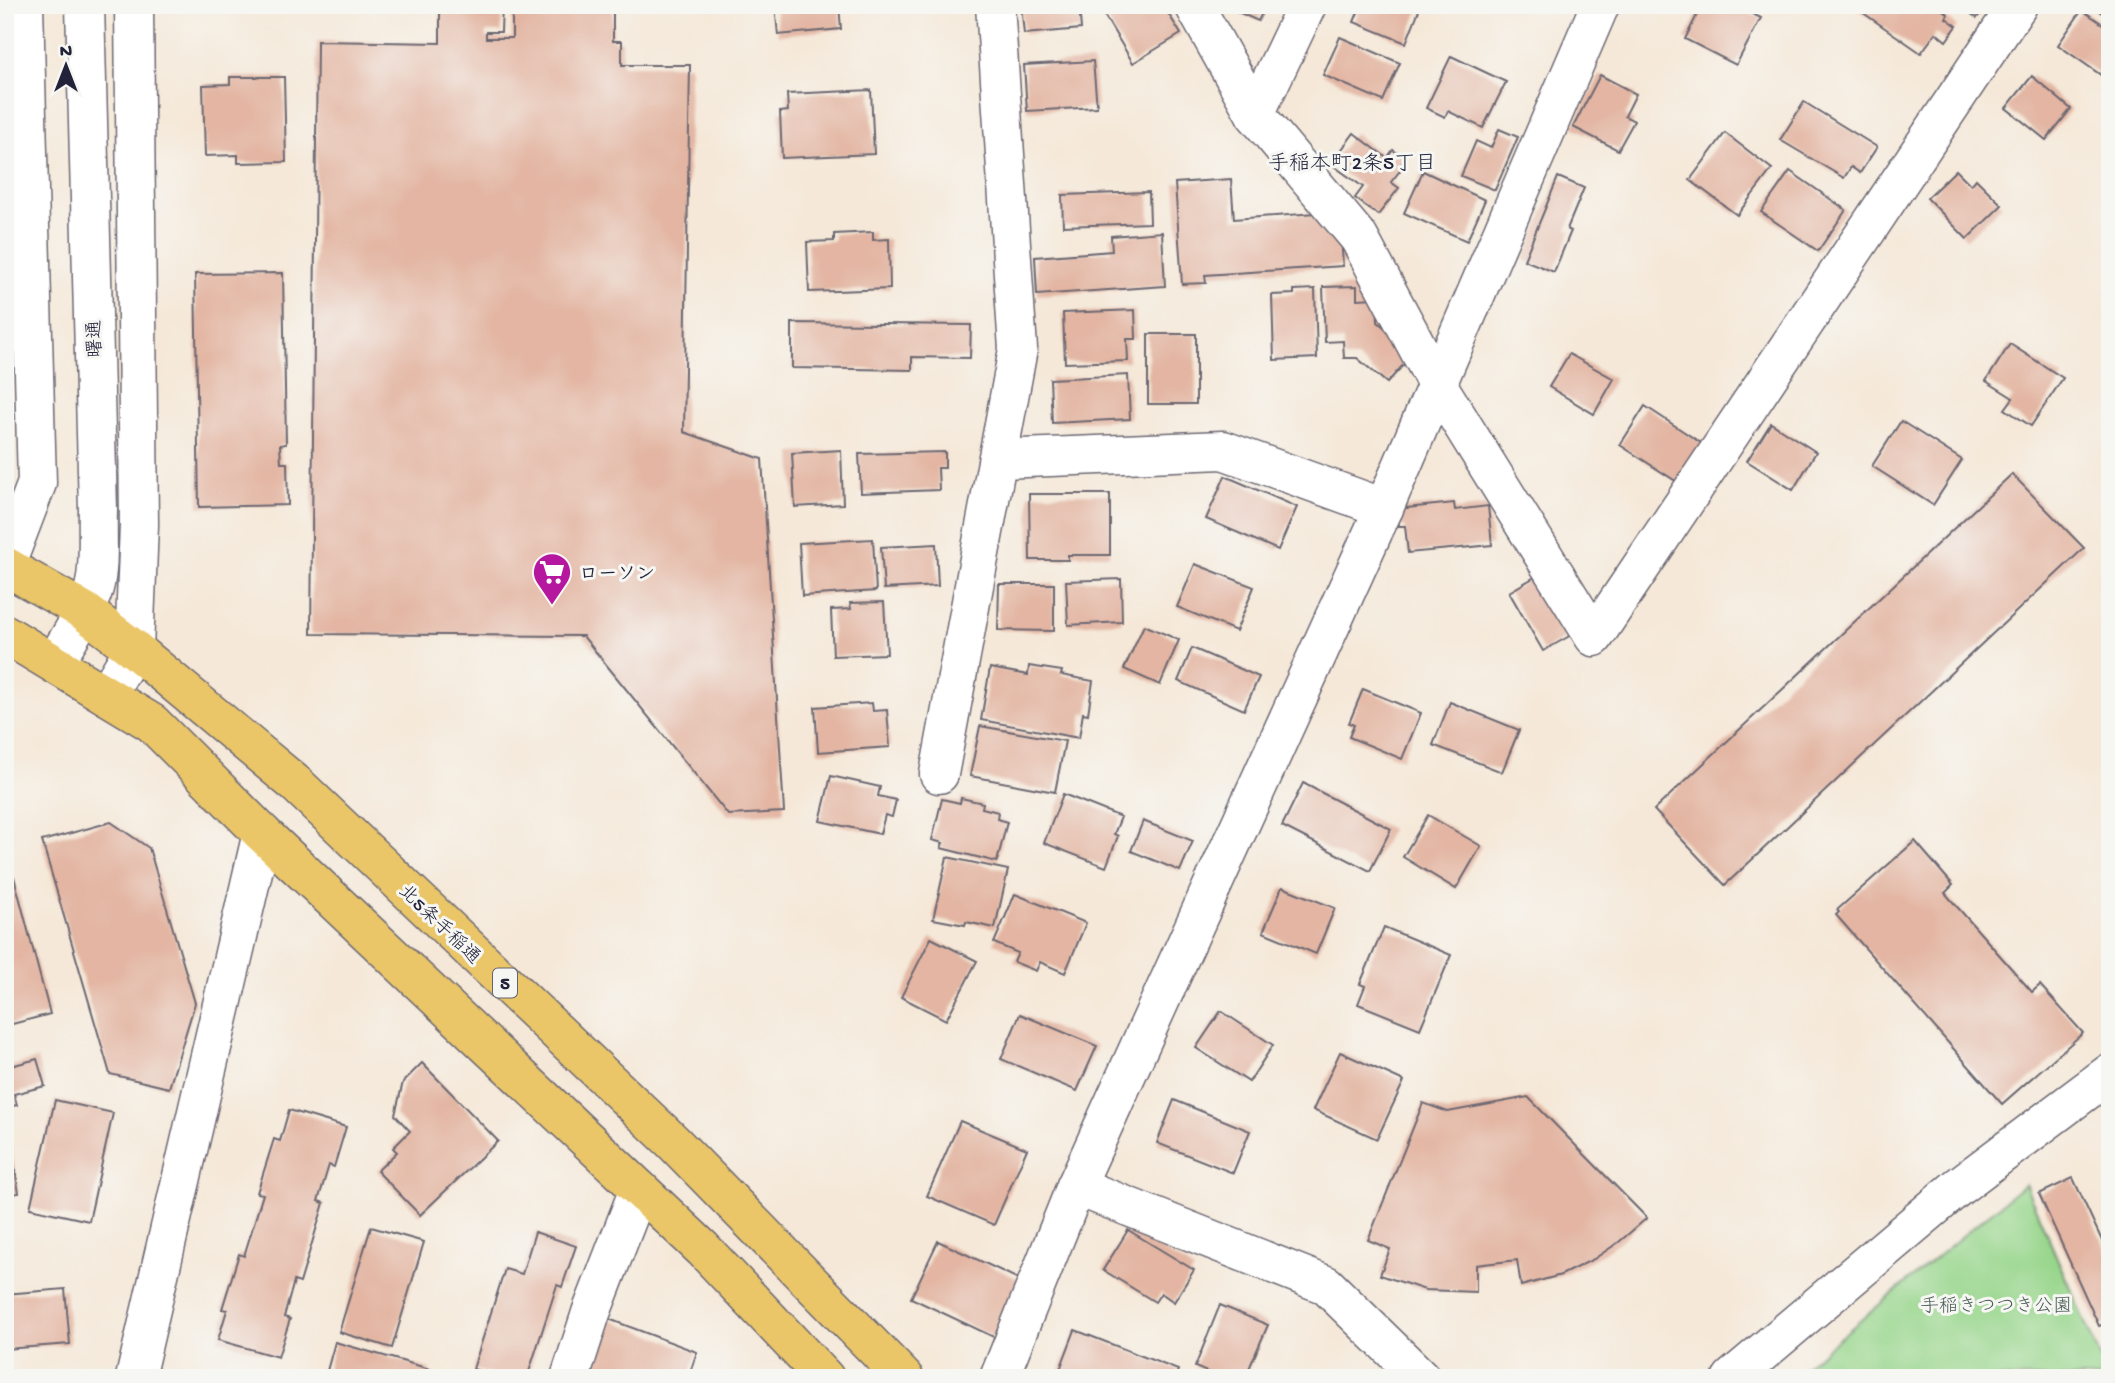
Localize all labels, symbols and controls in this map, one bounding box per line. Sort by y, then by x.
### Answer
north arrow [32,32,102,102]
text: N [60,41,72,64]
district label: 手稲本町2条5丁目 [1268,152,1436,178]
street label: 曙通 [84,319,109,358]
supermarket icon: ローソン [531,551,573,606]
place label: ローソン [579,564,655,587]
street label: 北5条手稲通 [393,880,485,970]
road number: 5 [493,968,517,998]
park label: 手稲きつつき公園 [1920,1296,2072,1319]

